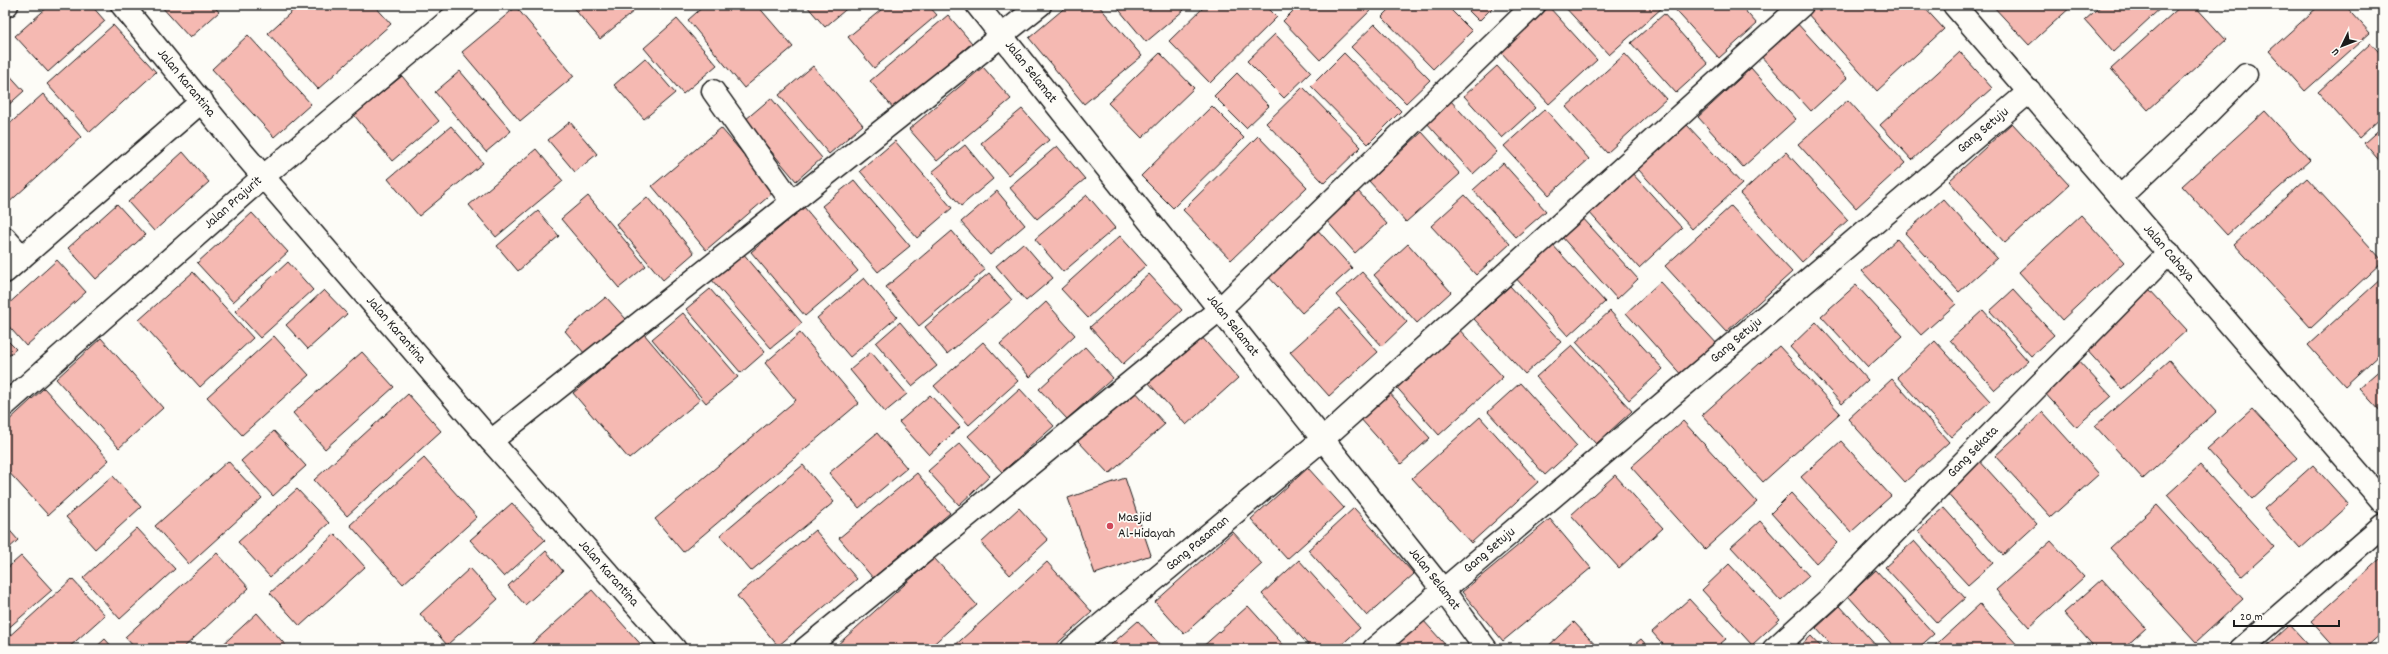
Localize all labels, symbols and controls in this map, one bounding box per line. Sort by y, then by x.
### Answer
north arrow [2322,26,2362,66]
street label: Jalan Selamat [999,37,1062,108]
text: U [2328,44,2344,59]
street label: Jalan Karantina [152,45,220,122]
street label: Gang Setuju [1953,103,2014,159]
street label: Jalan Prajurit [200,172,267,234]
street label: Jalan Cahaya [2138,220,2199,287]
street label: Jalan Selamat [1201,290,1264,361]
street label: Jalan Karantina [361,292,431,369]
street label: Gang Setuju [1706,313,1767,369]
street label: Gang Sekata [1943,421,2004,483]
place label: Masjid Al-Hidayah [1118,508,1175,544]
street label: Gang Pasaman [1162,511,1234,576]
marker: Masjid Al-Hidayah [1105,521,1115,531]
street label: Gang Setuju [1459,523,1520,578]
street label: Jalan Karantina [573,536,644,612]
street label: Jalan Selamat [1403,544,1465,615]
scale bar [2234,602,2339,628]
text: 20 m [2240,609,2263,626]

